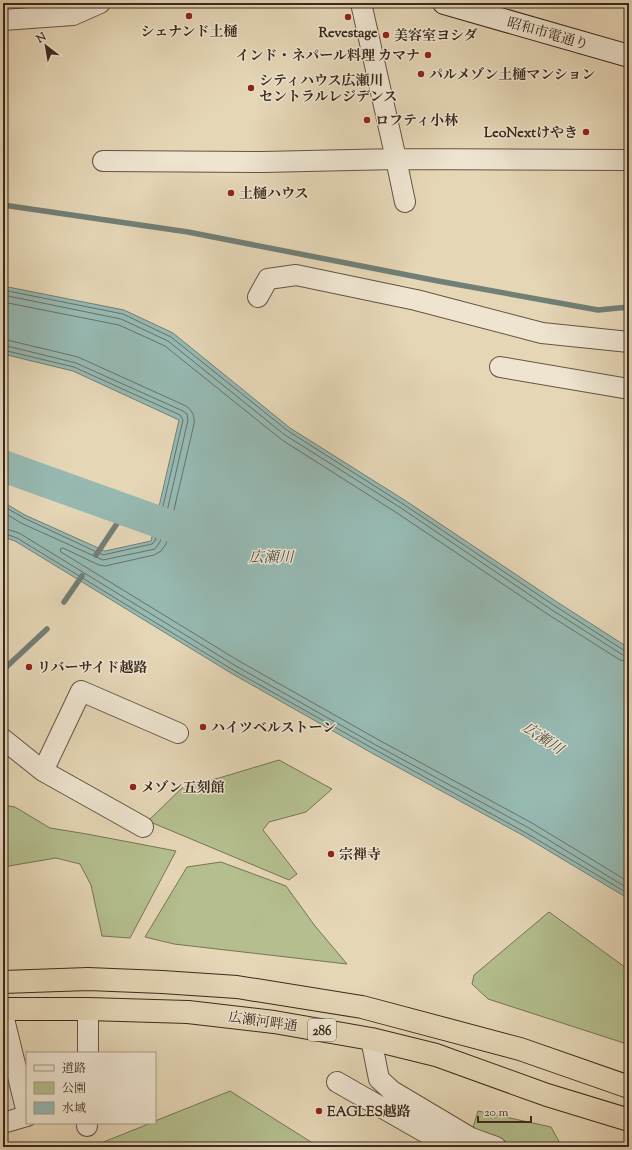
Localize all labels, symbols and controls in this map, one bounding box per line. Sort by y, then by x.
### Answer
marker: シェナンド土樋 [184,11,194,21]
marker: Revestage [343,12,353,22]
street label: 昭和市電通り [504,14,591,56]
place label: シェナンド土樋 [140,23,238,43]
place label: Revestage [318,24,378,44]
north arrow [26,26,66,66]
place label: 美容室ヨシダ [394,27,477,47]
text: N [33,29,49,48]
marker: 美容室ヨシダ [381,30,391,40]
place label: インド・ネパール料理 カマナ [235,47,420,67]
marker: インド・ネパール料理 カマナ [423,50,433,60]
place label: パルメゾン土樋マンション [429,66,596,86]
marker: パルメゾン土樋マンション [416,69,426,79]
place label: シティハウス広瀬川 セントラルレジデンス [259,72,397,108]
marker: シティハウス広瀬川 セントラルレジデンス [246,83,256,93]
place label: ロフティ小林 [375,112,458,132]
marker: ロフティ小林 [362,115,372,125]
place label: LeoNextけやき [484,124,578,144]
marker: LeoNextけやき [581,127,591,137]
place label: 土樋ハウス [239,185,309,205]
marker: 土樋ハウス [226,188,236,198]
water label: 広瀬川 [248,548,295,569]
place label: リバーサイド越路 [37,659,148,679]
marker: リバーサイド越路 [24,662,34,672]
water label: 広瀬川 [518,718,568,762]
place label: ハイツベルストーン [211,719,336,739]
marker: ハイツベルストーン [198,722,208,732]
place label: メゾン五刻館 [141,779,225,799]
marker: メゾン五刻館 [128,782,138,792]
place label: 宗禅寺 [339,846,381,866]
marker: 宗禅寺 [326,849,336,859]
street label: 広瀬河畔通 [227,1008,299,1038]
road number: 286 [308,1019,336,1041]
legend [26,1052,156,1124]
text: 道路 [62,1060,86,1078]
text: 公園 [62,1080,86,1098]
scale bar [478,1098,531,1124]
text: 水域 [62,1100,86,1118]
place label: EAGLES越路 [327,1103,411,1123]
text: 20 m [484,1104,509,1122]
marker: EAGLES越路 [314,1106,324,1116]

